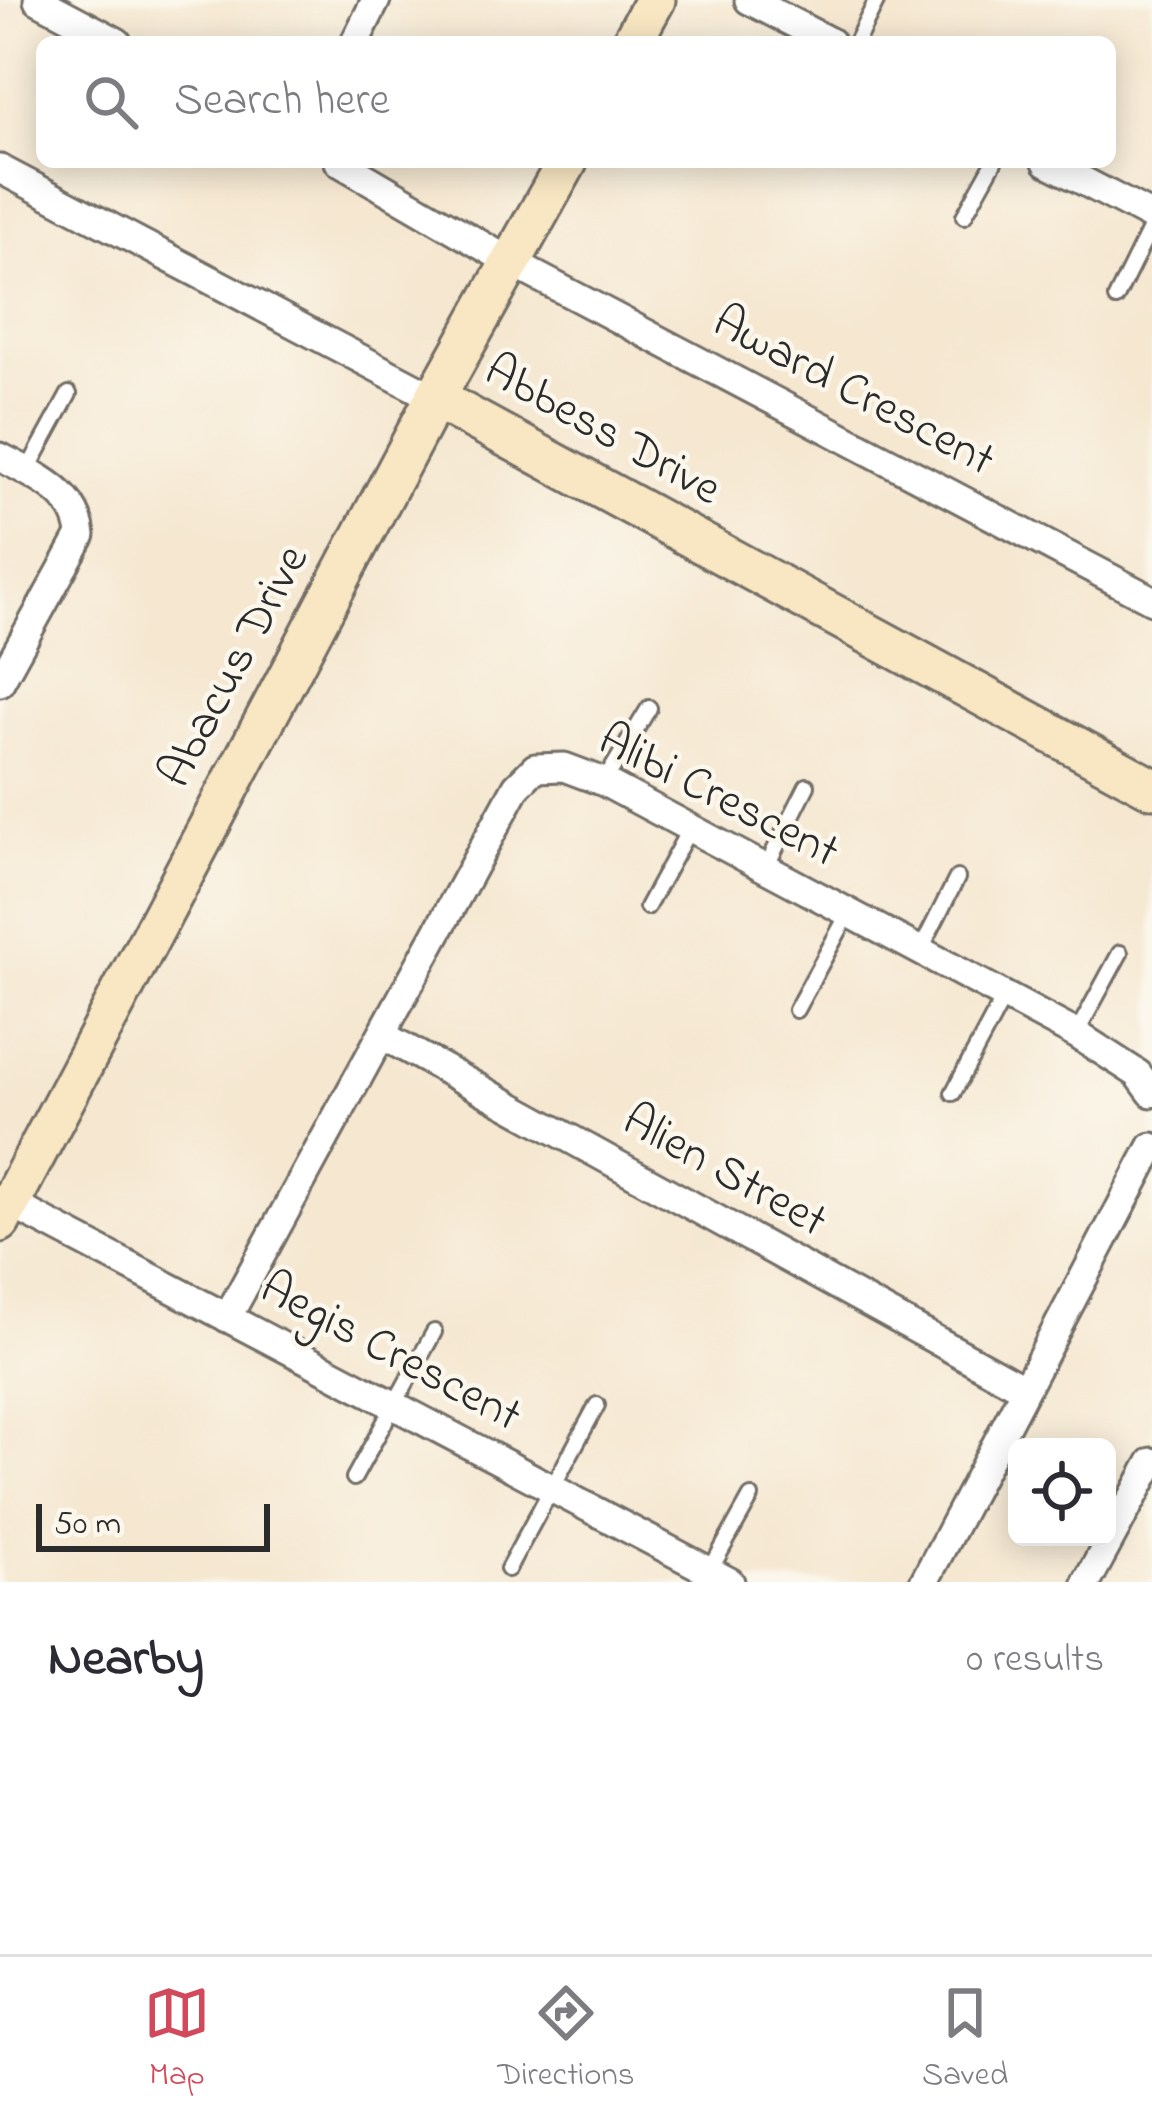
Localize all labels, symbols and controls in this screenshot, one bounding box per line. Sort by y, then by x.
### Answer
search box [36,36,1116,168]
icon: search [78,69,144,135]
text: Search here [174,69,390,135]
street label: Award Crescent [699,288,1007,496]
street label: Abbess Drive [471,337,734,525]
street label: Abacus Drive [142,533,329,801]
street label: Alibi Crescent [585,706,851,888]
street label: Alien Street [609,1087,839,1257]
street label: Aegis Crescent [246,1255,533,1452]
map controls [1008,1438,1116,1546]
button: locate [1008,1438,1116,1546]
scale bar [36,1498,270,1551]
text: 50 m [54,1501,121,1549]
text: Nearby [48,1623,204,1698]
text: 0 results [966,1632,1104,1689]
tab: Map [144,1980,210,2100]
tab: Directions [497,1980,635,2100]
tab: Saved [922,1980,1008,2100]

